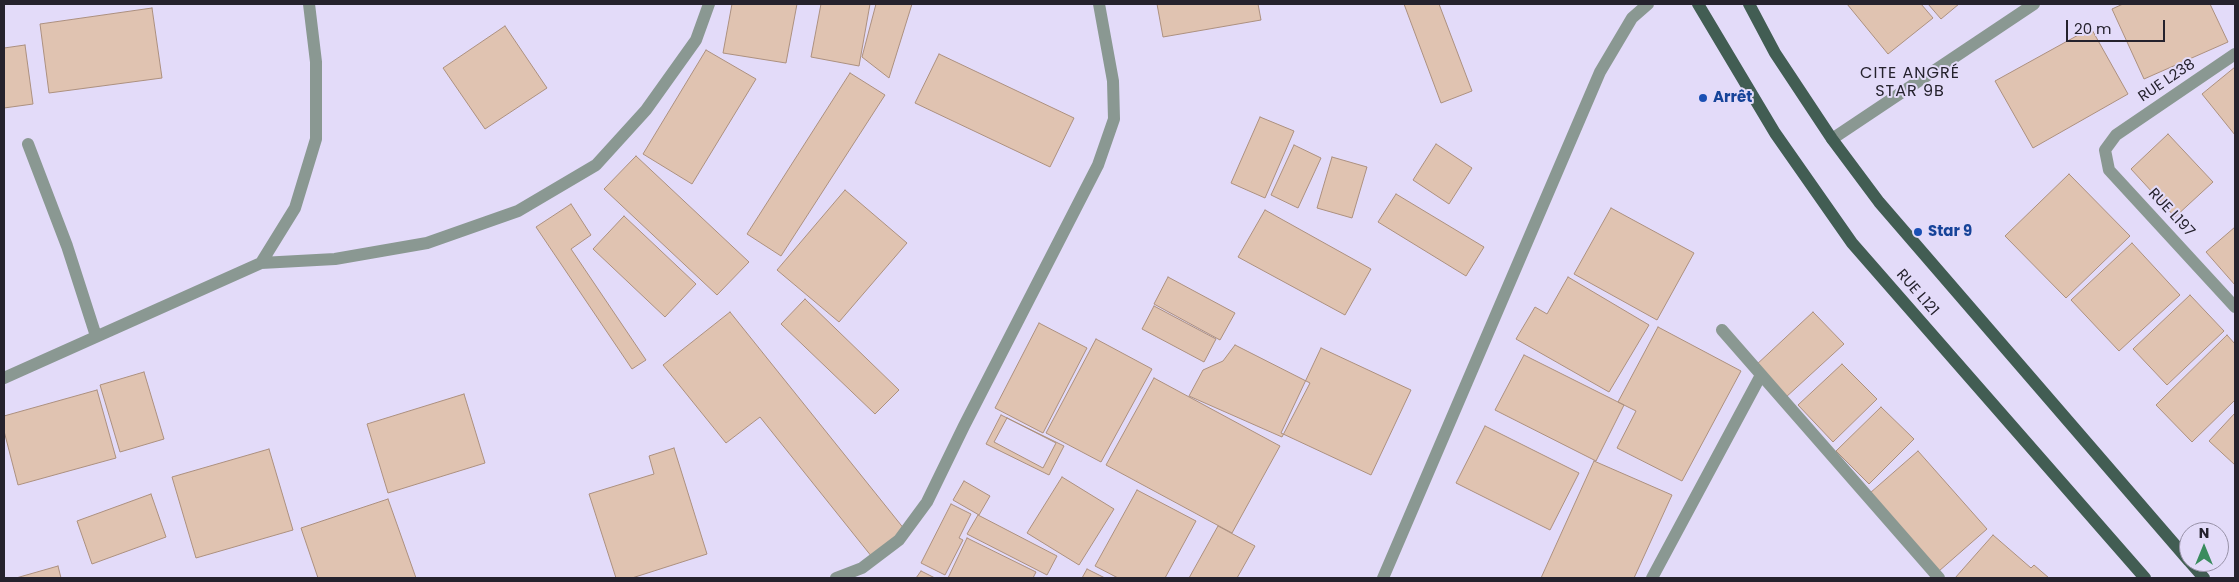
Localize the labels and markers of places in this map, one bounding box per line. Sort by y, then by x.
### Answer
place label: Arrêt [1713,89,1752,107]
marker: Arrêt [1697,92,1709,104]
place label: Star 9 [1928,223,1972,241]
marker: Star 9 [1912,226,1924,238]

